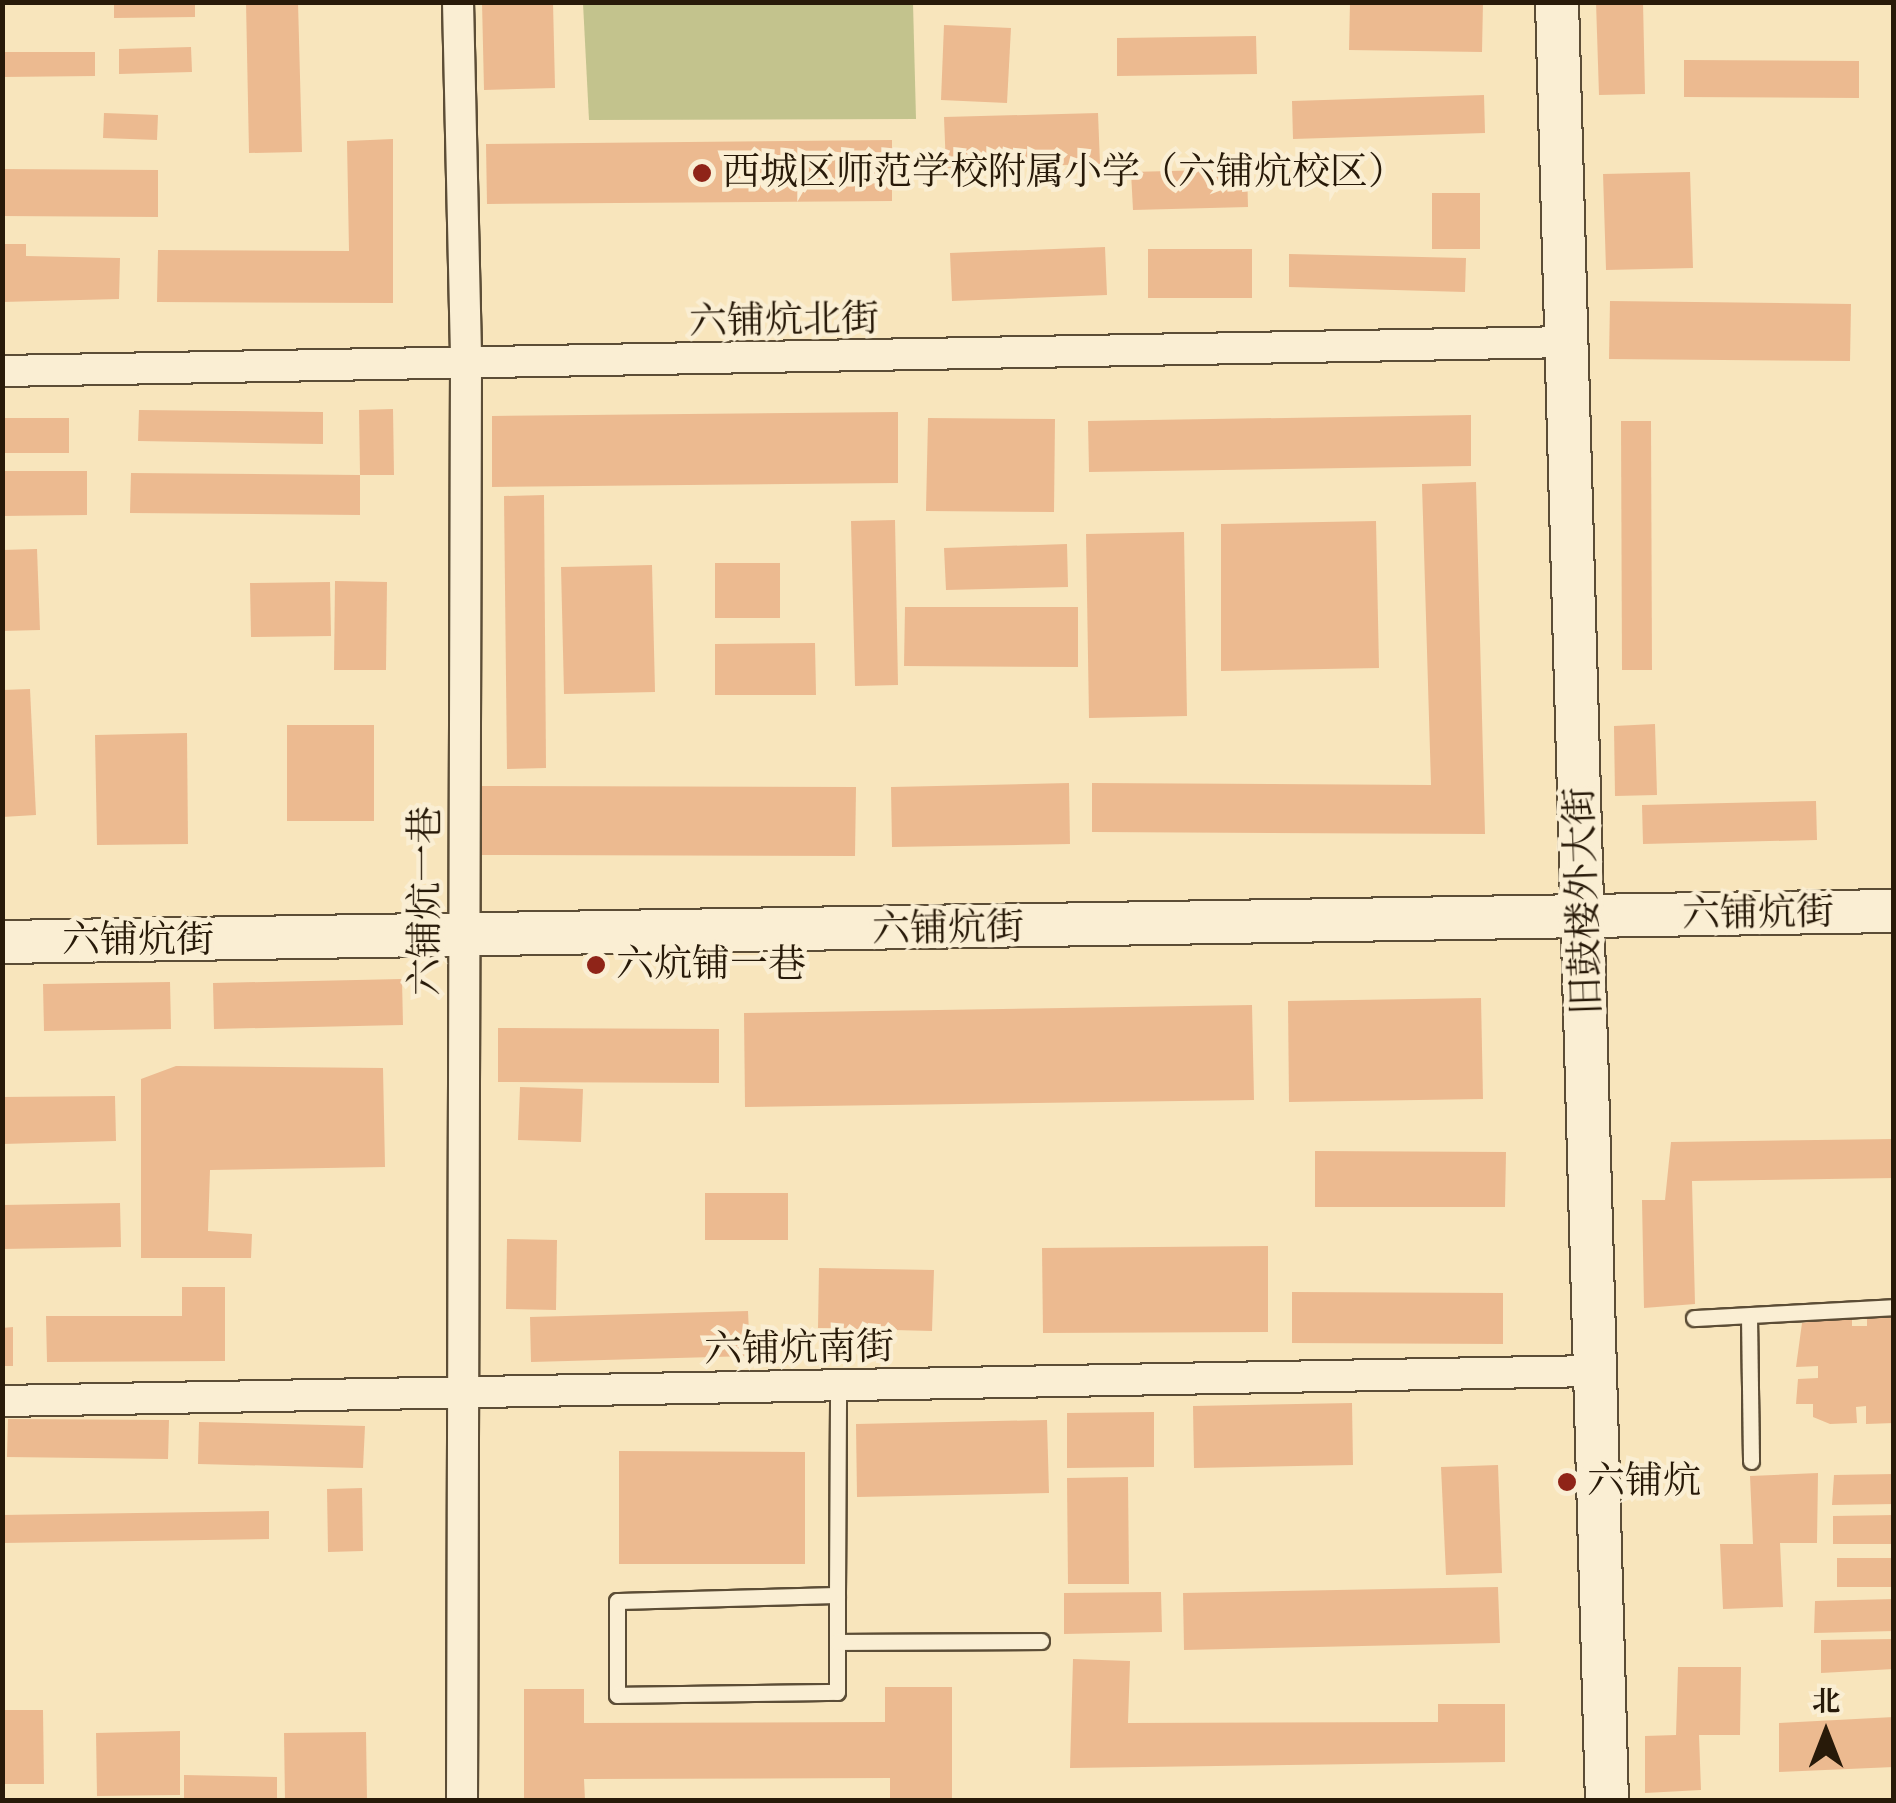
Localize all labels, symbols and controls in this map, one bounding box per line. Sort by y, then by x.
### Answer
place label: 西城区师范学校附属小学（六铺炕校区） [722,150,1406,196]
marker: 西城区师范学校附属小学（六铺炕校区） [691,162,713,184]
street label: 六铺炕北街 [689,297,879,345]
street label: 旧鼓楼外大街 [1557,786,1611,1016]
street label: 六铺炕一巷 [403,806,449,996]
street label: 六铺炕街 [1682,890,1834,938]
street label: 六铺炕街 [872,905,1024,953]
street label: 六铺炕街 [62,918,214,964]
place label: 六炕铺一巷 [616,942,806,988]
marker: 六炕铺一巷 [585,954,607,976]
street label: 六铺炕南街 [704,1325,894,1373]
place label: 六铺炕 [1587,1459,1701,1505]
marker: 六铺炕 [1556,1471,1578,1493]
north arrow [1776,1683,1876,1783]
text: 北 [1812,1685,1840,1720]

